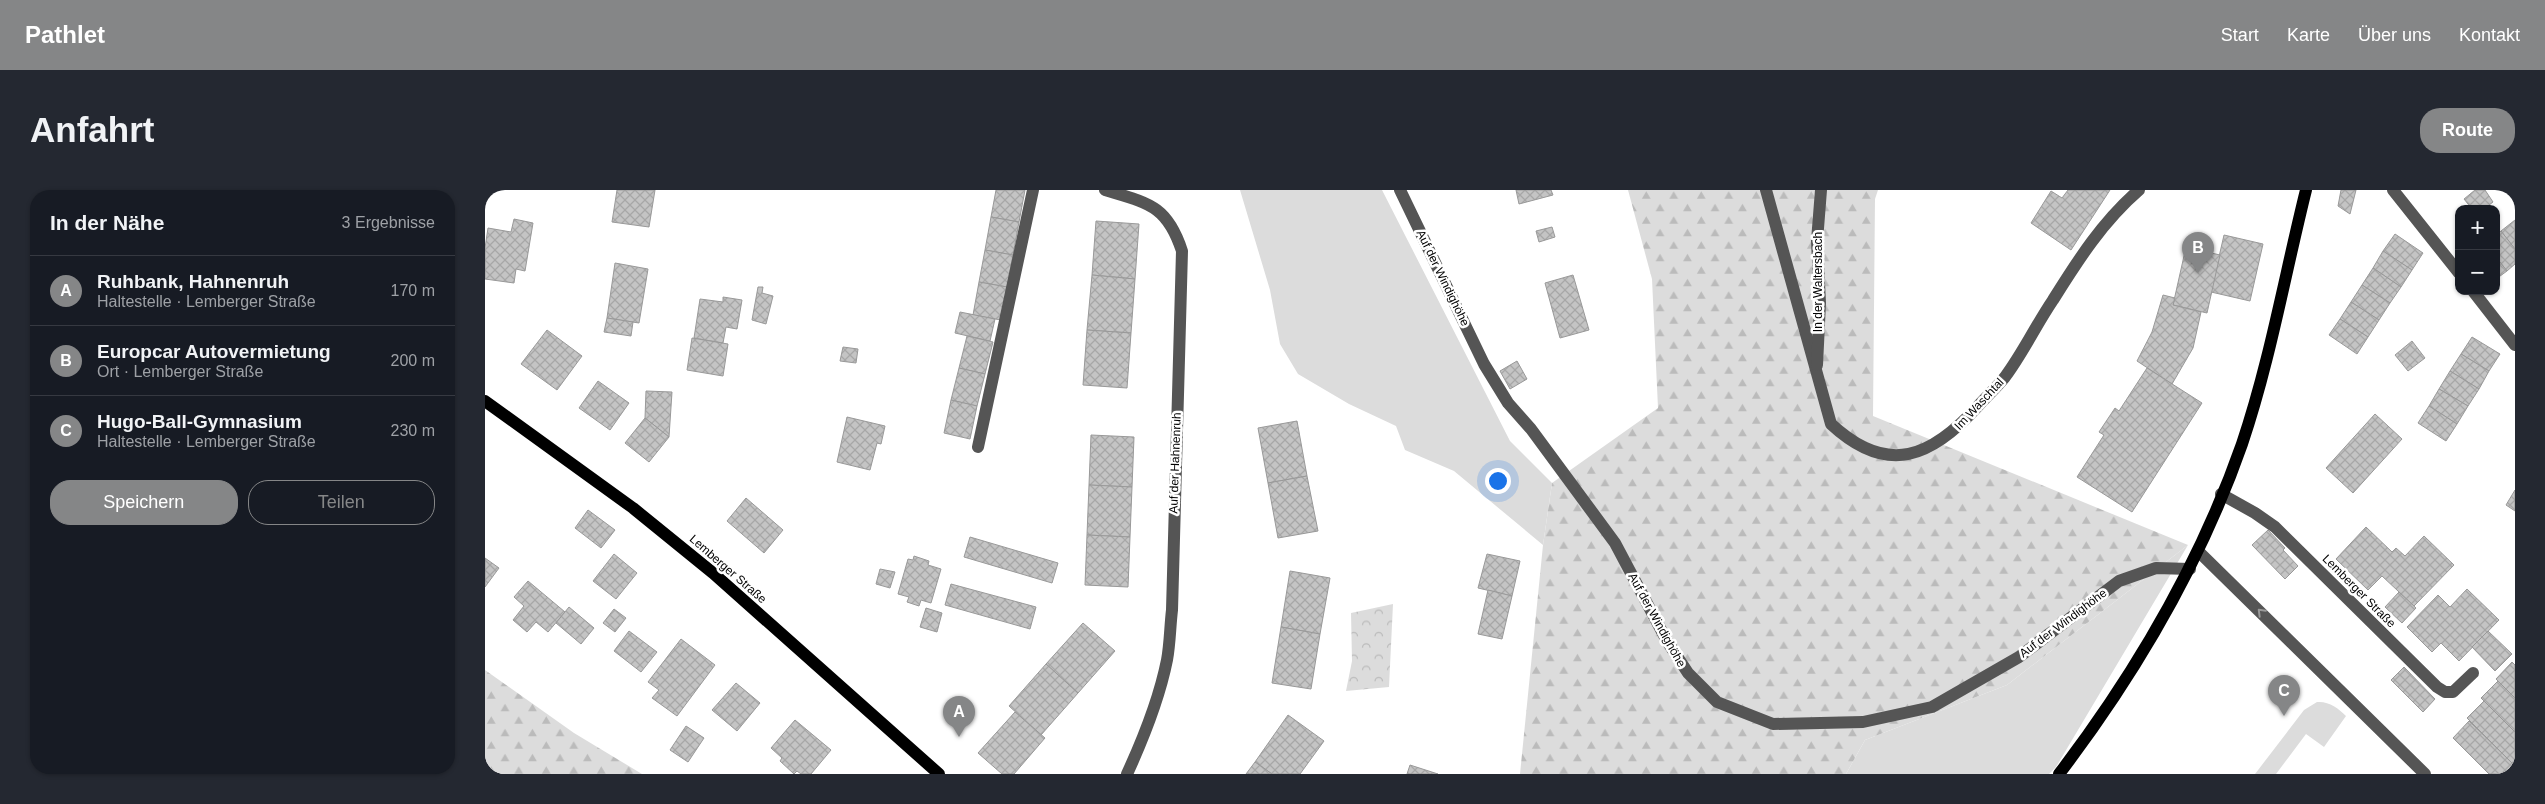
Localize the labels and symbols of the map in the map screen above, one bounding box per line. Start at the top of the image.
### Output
street label: Auf der Windighöhe [1414,228,1473,329]
street label: In der Waltersbach [1811,232,1825,332]
pin: B [2182,232,2214,273]
street label: Im Waschtal [1952,375,2006,433]
street label: Auf der Hahnenruh [1166,412,1184,514]
your location [1485,468,1511,494]
street label: Lemberger Straße [687,532,770,606]
street label: Lemberger Straße [2320,552,2399,631]
street label: Auf der Windighöhe [1625,571,1689,670]
street label: Auf der Windighöhe [2017,586,2110,660]
one-way arrow [2258,609,2267,618]
pin: C [2268,675,2300,716]
pin: A [943,696,975,737]

